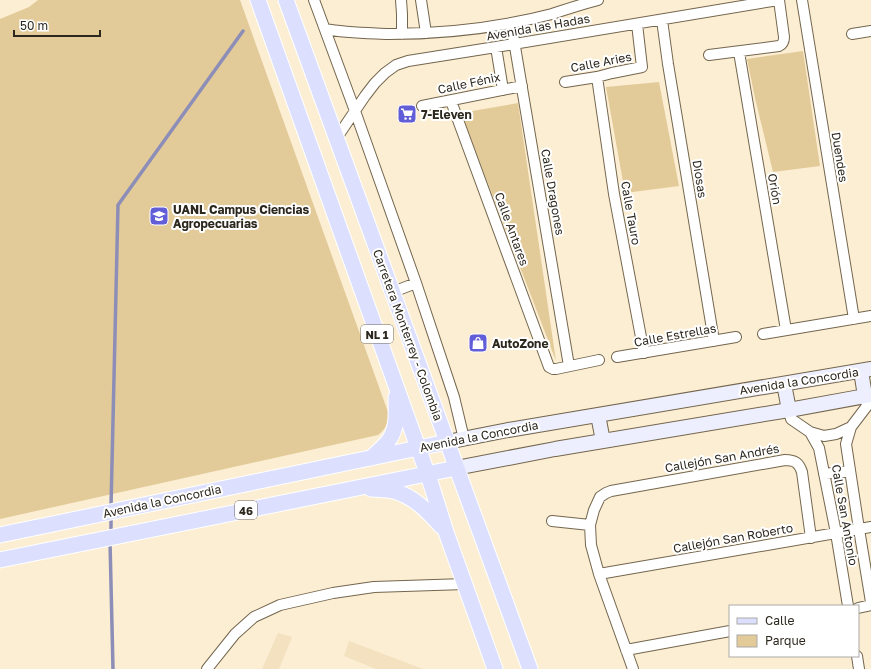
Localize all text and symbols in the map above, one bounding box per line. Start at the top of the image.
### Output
street label: Avenida las Hadas [485,11,591,43]
scale bar [14,12,100,38]
text: 50 m [20,18,48,33]
street label: Calle Aries [569,49,633,75]
street label: Calle Fénix [436,69,502,97]
supermarket icon: 7-Eleven [396,103,418,125]
place label: 7-Eleven [421,107,472,122]
street label: Duendes [829,131,851,183]
street label: Calle Dragones [538,148,568,236]
street label: Diosas [690,159,710,199]
street label: Orión [765,172,785,206]
street label: Calle Tauro [618,180,644,246]
street label: Calle Antares [492,190,532,268]
place label: UANL Campus Ciencias Agropecuarias [173,202,309,231]
school or university icon: UANL Campus Ciencias Agropecuarias [148,205,170,227]
street label: Carretera Monterrey - Colombia [370,247,446,423]
street label: Calle Estrellas [633,320,717,350]
road number: NL 1 [361,325,393,343]
shop icon: AutoZone [467,332,489,354]
place label: AutoZone [492,336,548,351]
street label: Avenida la Concordia [738,364,860,398]
street label: Avenida la Concordia [418,417,540,455]
street label: Callejón San Andrés [664,441,780,475]
street label: Calle San Antonio [829,463,861,567]
street label: Avenida la Concordia [101,481,223,521]
road number: 46 [235,501,257,519]
street label: Callejón San Roberto [672,520,794,556]
legend [729,605,859,657]
text: Calle [765,613,795,628]
text: Parque [765,633,806,648]

